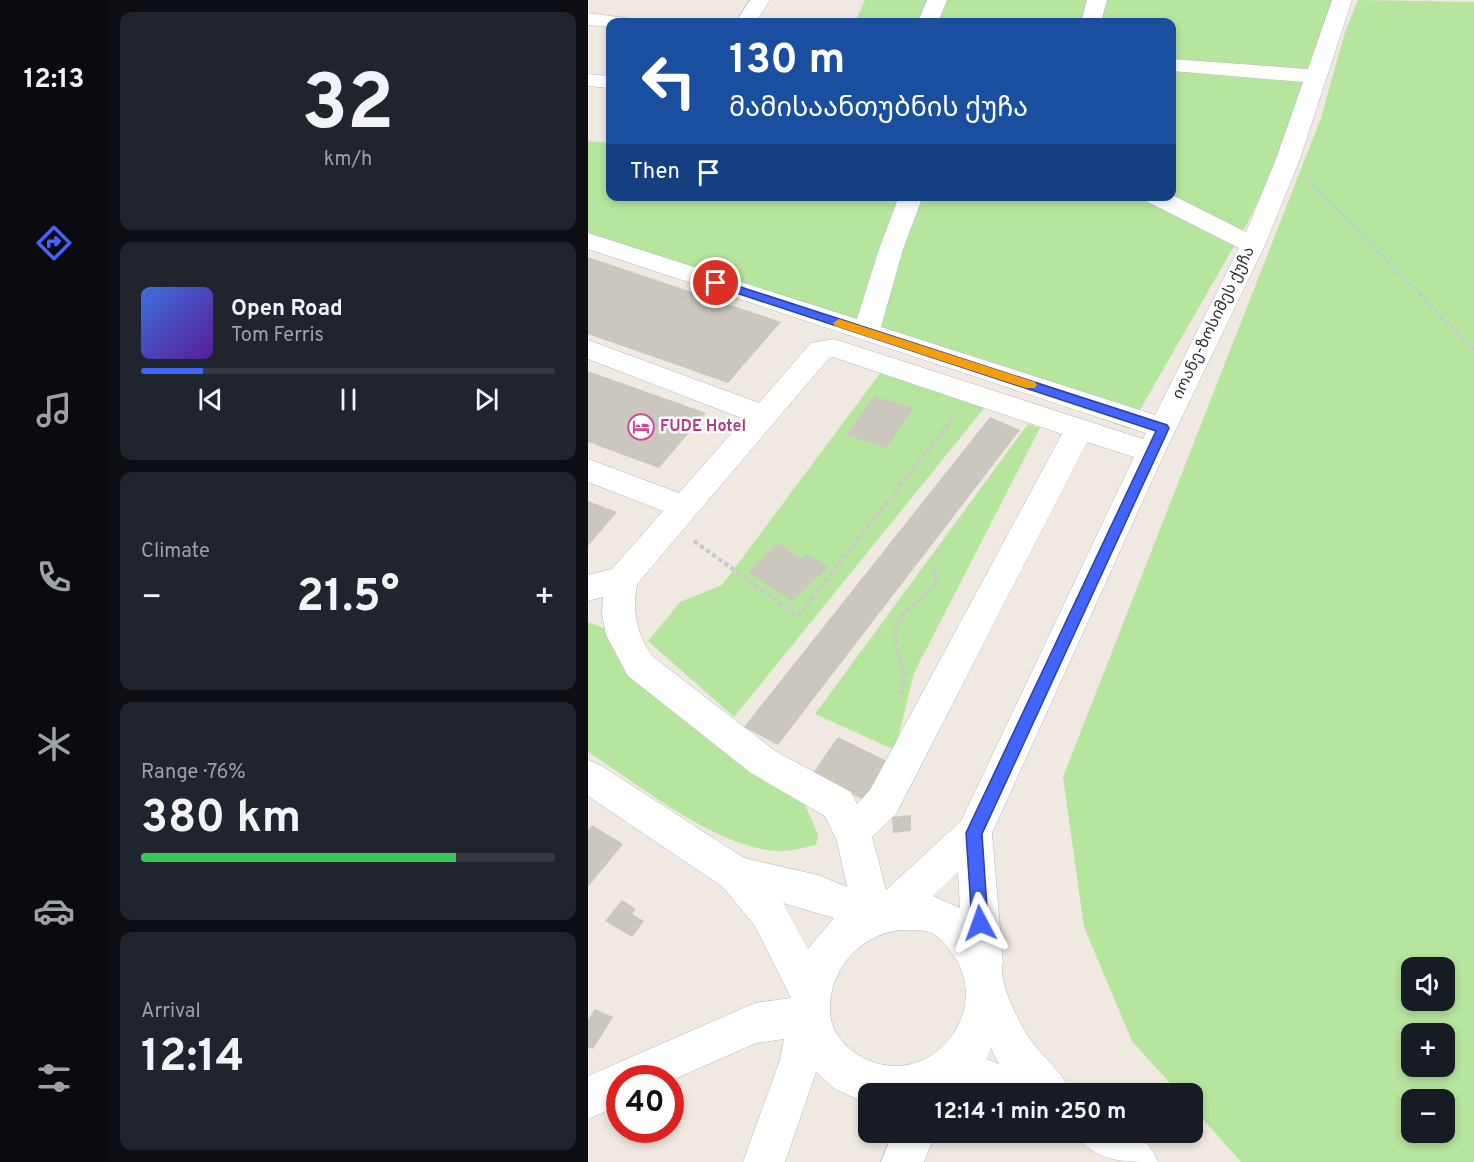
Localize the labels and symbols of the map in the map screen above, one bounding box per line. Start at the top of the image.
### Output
street label: იოანე-ზოსიმეს ქუჩა [1168,243,1260,403]
pin [690,257,741,308]
hotel icon: FUDE Hotel [626,412,656,442]
place label: FUDE Hotel [660,417,746,437]
position arrow [948,891,1012,955]
speed limit sign: 40 [606,1065,684,1143]

